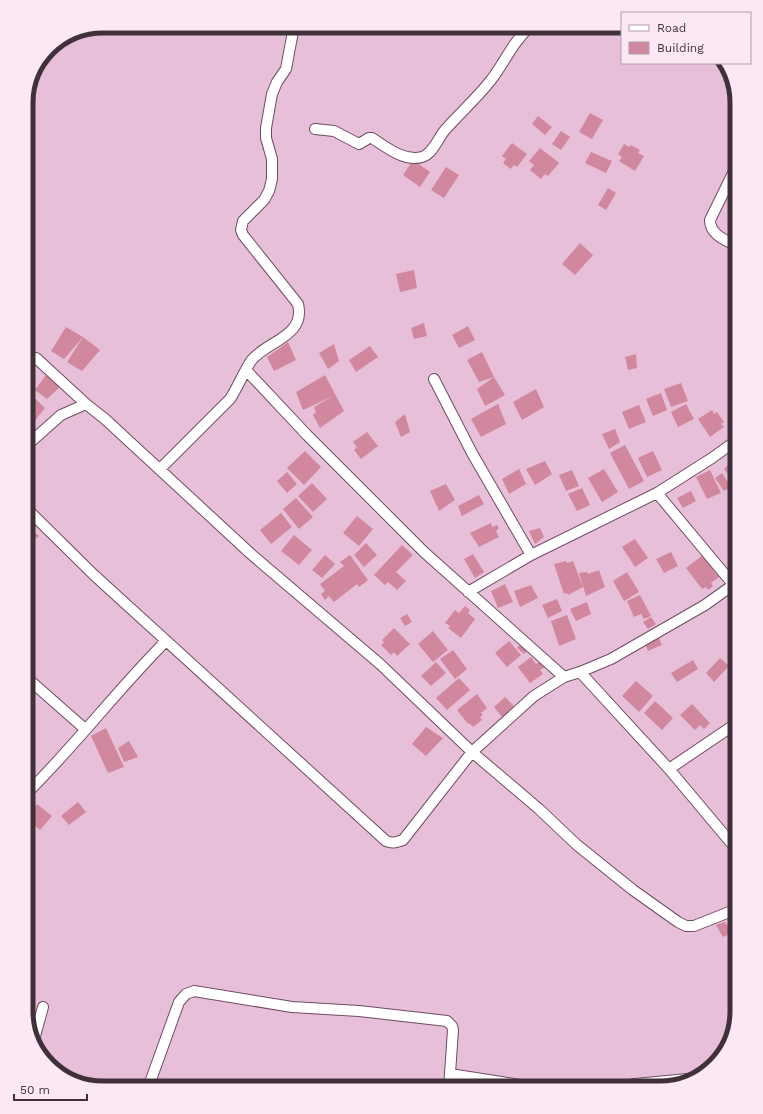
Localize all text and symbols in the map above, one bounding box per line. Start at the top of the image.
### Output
legend [621,12,751,64]
text: Road [657,21,686,35]
text: Building [657,41,704,55]
scale bar [14,1076,87,1102]
text: 50 m [20,1083,50,1097]

